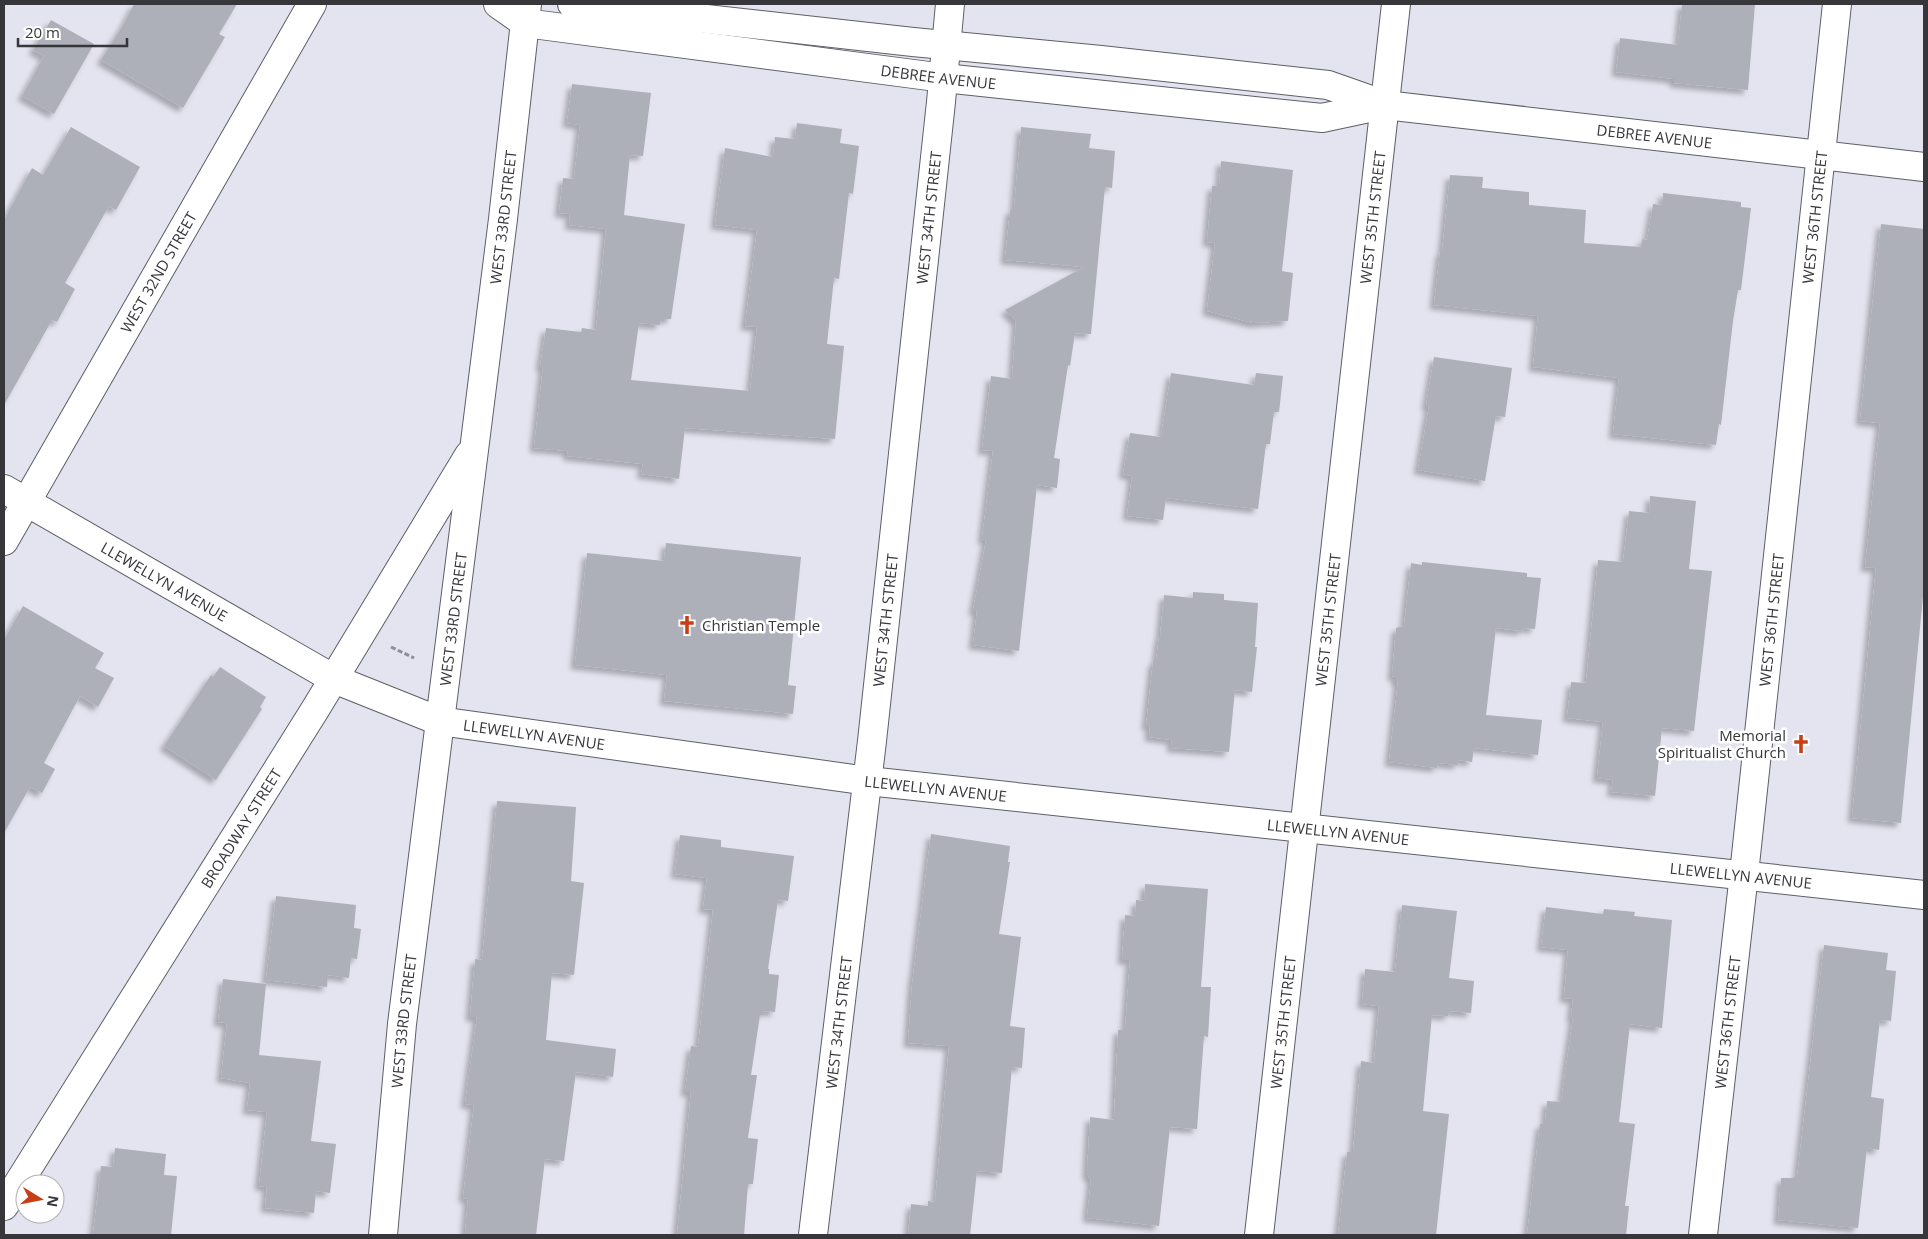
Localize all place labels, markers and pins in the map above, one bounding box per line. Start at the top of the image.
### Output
church icon: Christian Temple [676,614,698,636]
place label: Christian Temple [702,615,820,635]
place label: Memorial Spiritualist Church [1658,725,1786,762]
church icon: Memorial Spiritualist Church [1790,733,1812,755]

